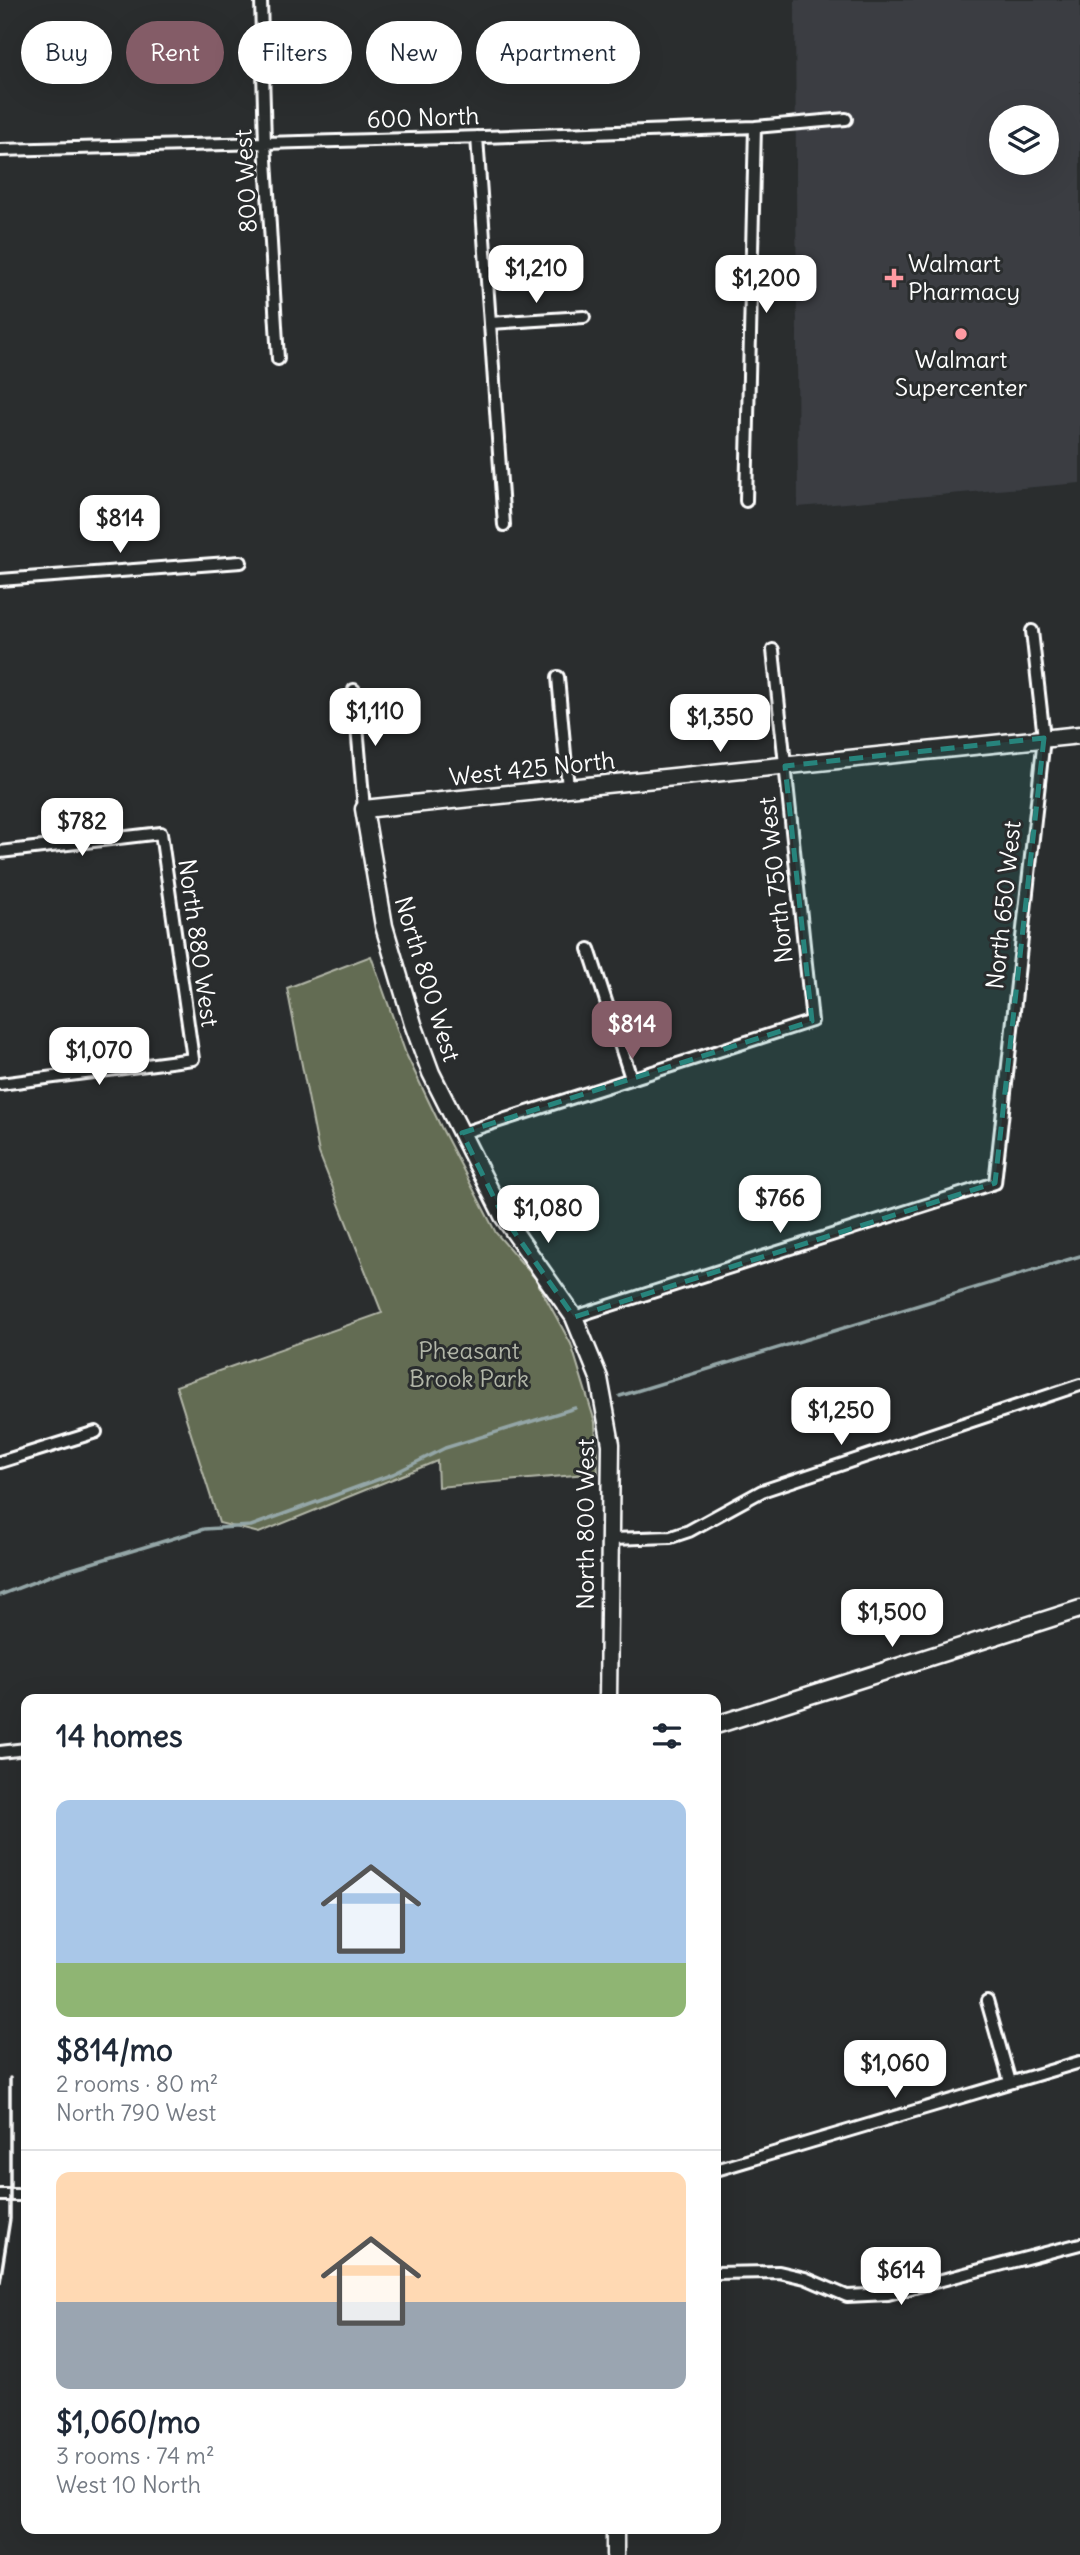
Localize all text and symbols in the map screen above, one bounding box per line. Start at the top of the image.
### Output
chip: Buy [21,21,112,84]
chip: Rent [126,21,224,84]
chip: Filters [238,21,352,84]
chip: New [366,21,462,84]
chip: Apartment [476,21,640,84]
street label: 600 North [366,100,480,134]
map controls [989,105,1059,175]
button: layers [989,105,1059,175]
street label: 800 West [227,128,263,234]
pin: $1,210 [479,246,593,305]
place label: Walmart Pharmacy [908,248,1020,306]
text: $1,210 [504,253,568,282]
pin: $1,200 [709,256,823,315]
text: $1,200 [731,263,801,292]
marker: Walmart Pharmacy [886,270,902,286]
marker: Walmart Supercenter [953,326,969,342]
place label: Walmart Supercenter [895,344,1027,402]
pin: $814 [79,496,161,555]
text: $814 [96,503,144,532]
pin: $1,110 [318,688,432,748]
pin: $1,350 [663,694,777,754]
text: $1,110 [346,696,404,725]
text: $1,350 [686,702,754,731]
street label: West 425 North [447,744,616,792]
street label: North 750 West [751,795,799,965]
pin: $782 [41,798,123,858]
text: $782 [57,806,107,835]
street label: North 650 West [979,819,1027,991]
street label: North 880 West [172,857,226,1029]
street label: North 800 West [389,892,467,1065]
pin: $814 [591,1002,673,1061]
text: $814 [608,1009,656,1038]
pin: $1,070 [42,1028,156,1087]
text: $1,070 [65,1035,133,1064]
pin: $766 [739,1176,821,1235]
text: $766 [755,1183,805,1212]
pin: $1,080 [491,1186,605,1245]
text: $1,080 [513,1193,583,1222]
park label: Pheasant Brook Park [409,1335,529,1393]
pin: $1,250 [784,1388,898,1447]
text: $1,250 [807,1395,875,1424]
street label: North 800 West [570,1438,600,1610]
pin: $1,500 [835,1590,949,1649]
text: $1,500 [857,1597,927,1626]
text: 14 homes [56,1717,183,1755]
icon: filters [648,1717,686,1755]
icon: home [308,1846,434,1972]
text: $814/mo [56,2031,173,2069]
pin: $1,060 [838,2040,952,2100]
text: $1,060 [860,2048,930,2077]
text: 2 rooms · 80 m² [56,2069,218,2098]
text: North 790 West [56,2098,216,2127]
icon: home [308,2218,434,2344]
pin: $614 [860,2248,942,2307]
text: $614 [877,2255,925,2284]
text: $1,060/mo [56,2403,200,2441]
text: 3 rooms · 74 m² [56,2441,215,2470]
text: West 10 North [56,2470,201,2499]

